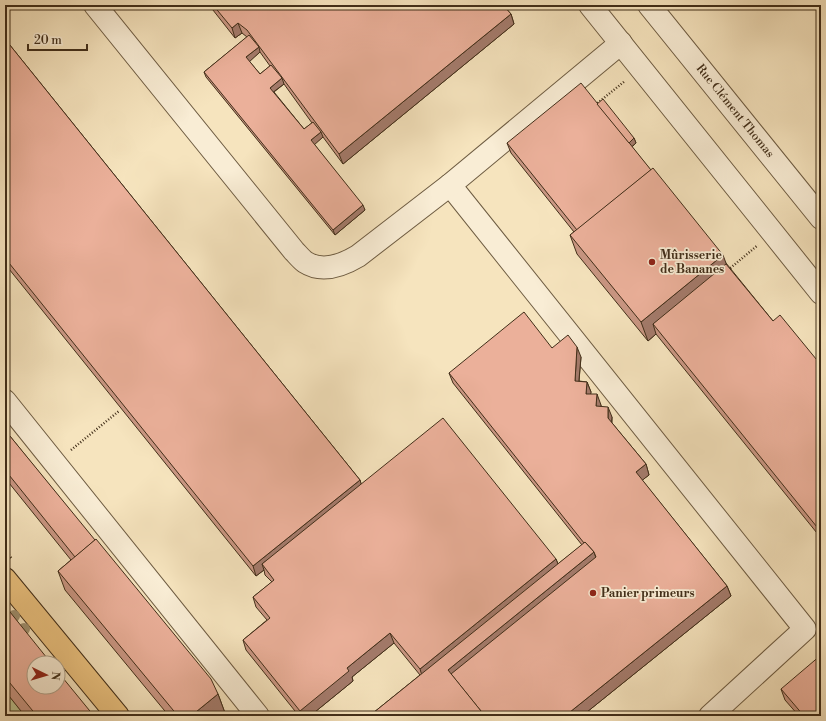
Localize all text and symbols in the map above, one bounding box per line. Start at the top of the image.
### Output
scale bar [28,26,87,52]
text: 20 m [34,33,62,48]
street label: Rue Clément Thomas [693,61,777,161]
place label: Mûrisserie de Bananes [660,248,724,277]
marker: Mûrisserie de Bananes [647,257,657,267]
place label: Panier primeurs [601,586,695,601]
marker: Panier primeurs [588,588,598,598]
north arrow [26,655,66,695]
text: N [48,671,62,681]

